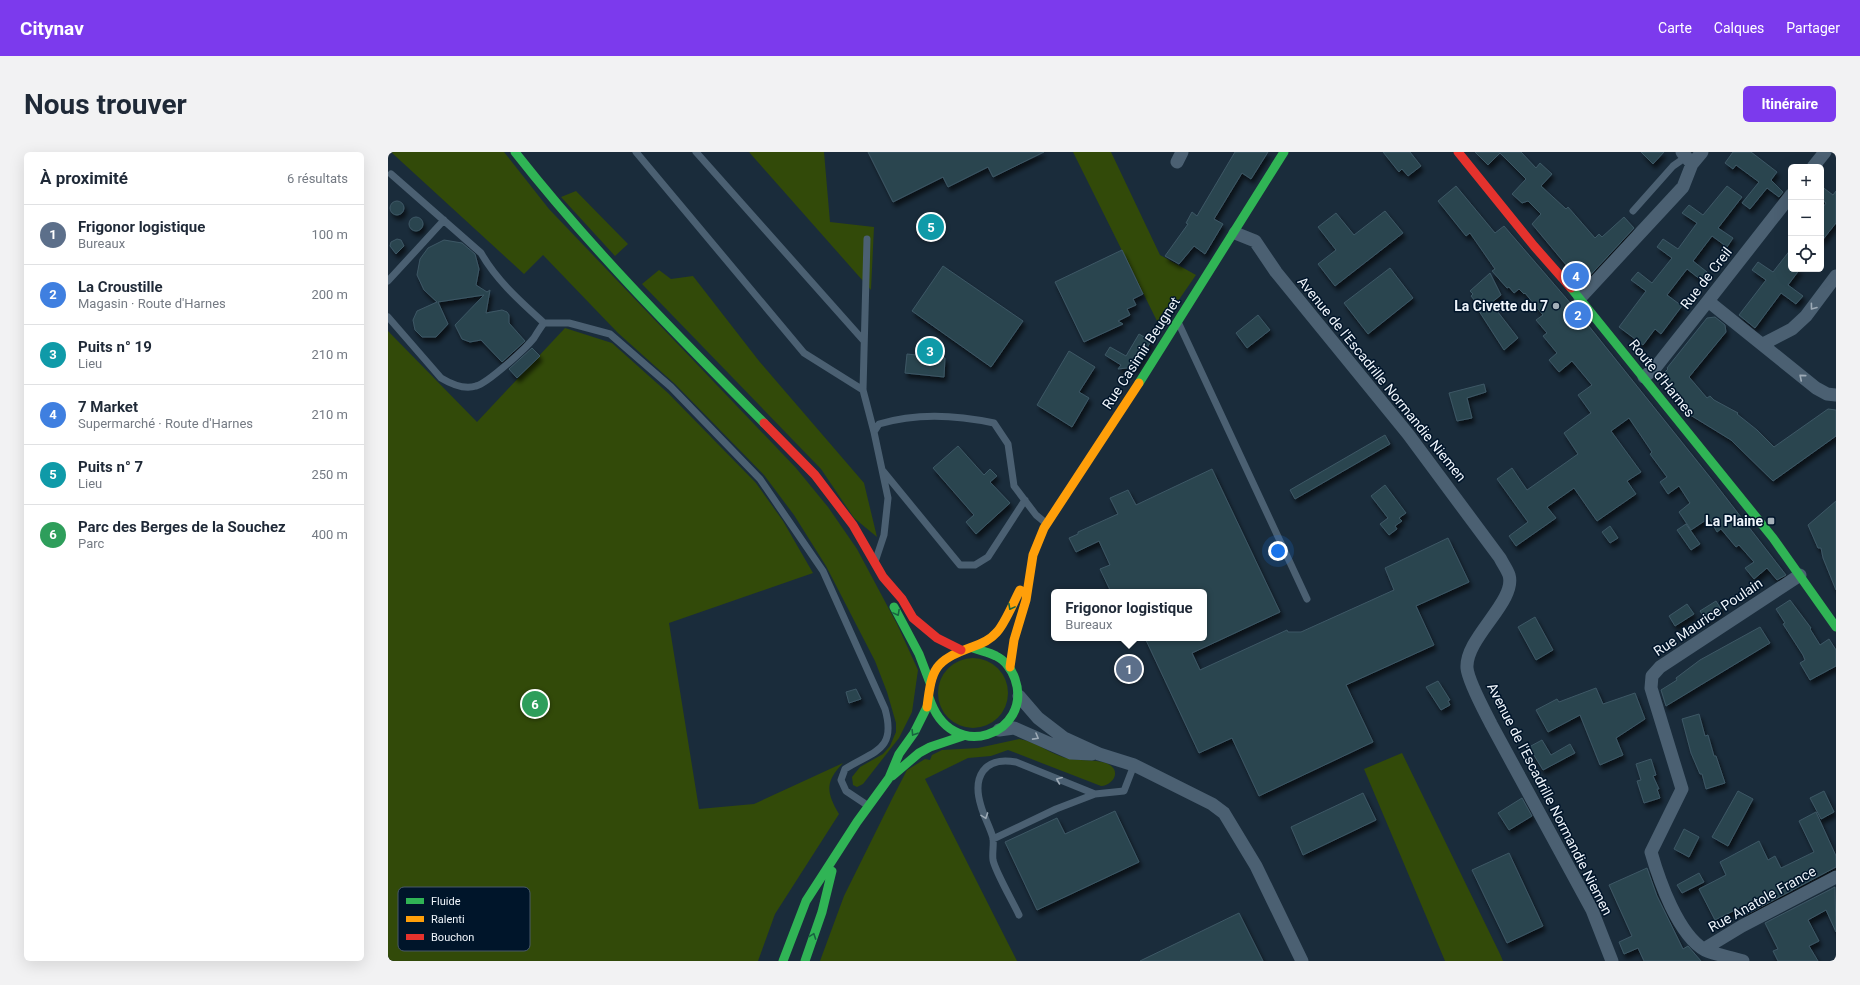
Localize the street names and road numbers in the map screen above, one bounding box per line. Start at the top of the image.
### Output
street label: Rue de Creil [1677,244,1735,312]
street label: Avenue de l'Escadrille Normandie Niemen [1294,273,1470,485]
street label: Rue Casimir Beugnet [1099,294,1183,412]
street label: Route d'Harnes [1626,336,1698,420]
street label: Rue Maurice Poulain [1651,575,1765,659]
street label: Avenue de l'Escadrille Normandie Niemen [1484,680,1616,918]
street label: Rue Anatole France [1705,863,1819,935]

